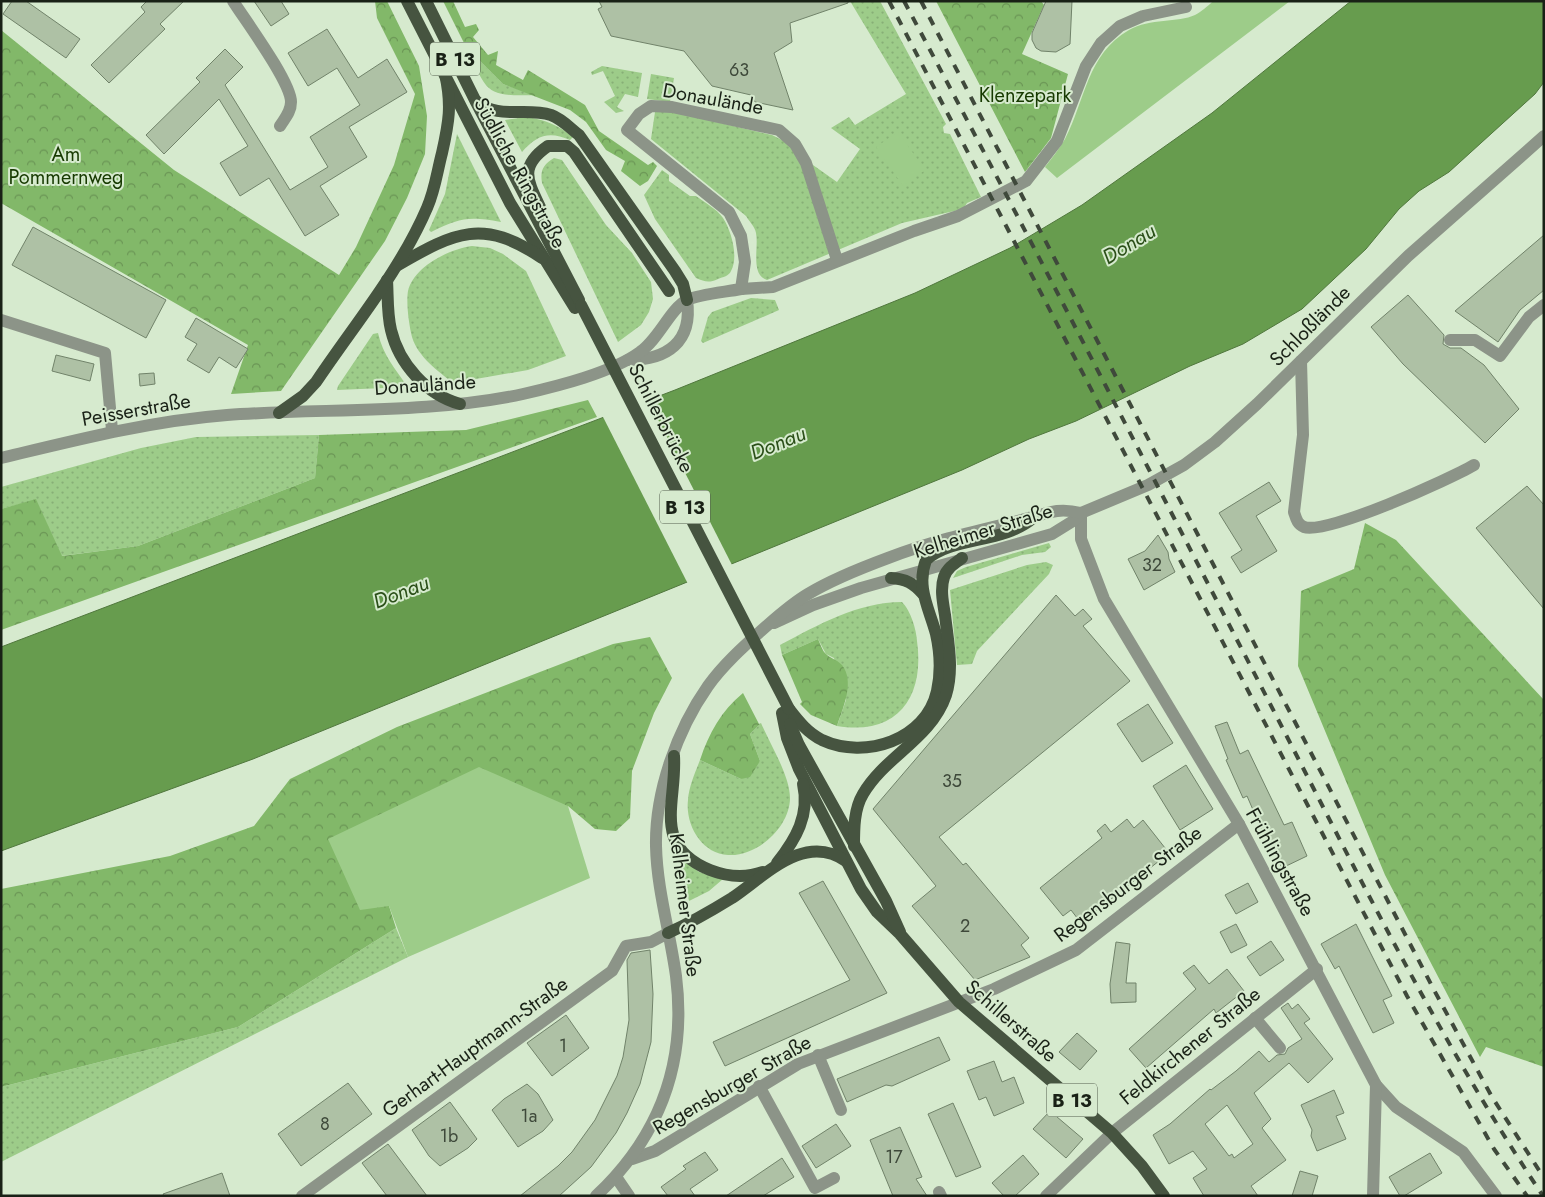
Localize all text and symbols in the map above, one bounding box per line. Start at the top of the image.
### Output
road number: B 13 [430,42,480,76]
house number: 63 [729,57,749,83]
street label: Donaulände [660,76,766,122]
park label: Klenzepark [979,81,1071,110]
street label: Südliche Ringstraße [467,92,573,254]
park label: Am Pommernweg [8,140,124,192]
water label: Donau [1096,216,1162,272]
street label: Schloßlände [1263,279,1357,373]
street label: Schillerbrücke [621,358,701,478]
street label: Donaulände [373,367,477,403]
street label: Peisserstraße [79,386,193,434]
water label: Donau [745,418,811,468]
road number: B 13 [660,491,710,524]
street label: Kelheimer Straße [910,496,1056,566]
house number: 32 [1142,552,1162,578]
water label: Donau [369,567,434,616]
house number: 35 [942,768,962,794]
street label: Frühlingstraße [1238,802,1322,922]
street label: Regensburger Straße [1048,819,1208,949]
street label: Kelheimer Straße [662,832,708,978]
house number: 2 [960,913,970,939]
street label: Gerhart-Hauptmann-Straße [376,970,574,1124]
street label: Schillerstraße [959,973,1063,1069]
street label: Feldkirchener Straße [1113,980,1267,1112]
street label: Regensburger Straße [647,1028,817,1142]
house number: 1 [559,1033,567,1059]
road number: B 13 [1047,1084,1097,1116]
house number: 1a [521,1103,537,1129]
house number: 8 [320,1111,330,1137]
house number: 1b [440,1123,458,1149]
house number: 17 [885,1144,903,1170]

